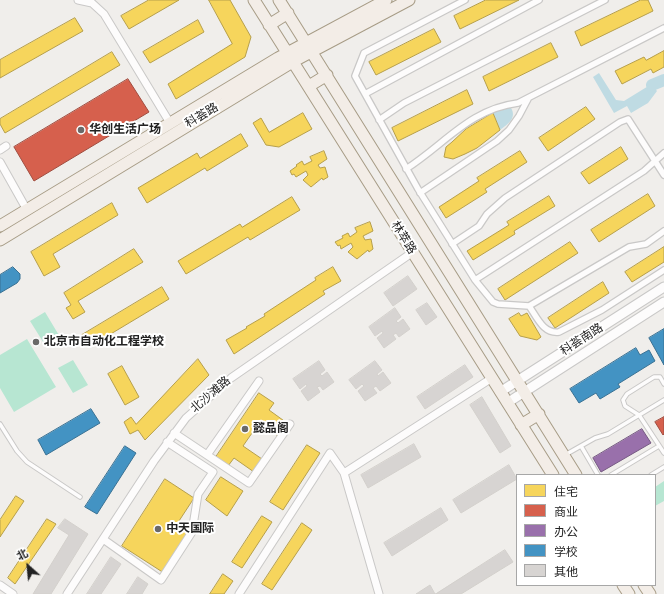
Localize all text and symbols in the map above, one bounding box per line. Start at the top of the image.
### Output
street label: 科荟路 [183,101,221,131]
place label: 华创生活广场 [89,123,161,137]
marker: 华创生活广场 [76,125,86,135]
street label: 林萃路 [387,219,419,257]
street label: 科荟南路 [558,321,606,359]
place label: 北京市自动化工程学校 [44,335,164,349]
marker: 北京市自动化工程学校 [31,337,41,347]
street label: 北沙滩路 [188,374,234,416]
place label: 懿品阁 [253,422,289,436]
marker: 懿品阁 [240,424,250,434]
legend [516,474,656,586]
text: 住宅 [554,485,578,499]
text: 商业 [554,505,578,519]
place label: 中天国际 [166,522,214,536]
marker: 中天国际 [153,524,163,534]
text: 办公 [554,525,578,539]
text: 学校 [554,545,578,559]
north arrow [8,546,48,586]
text: 北 [14,547,30,563]
text: 其他 [554,565,578,579]

